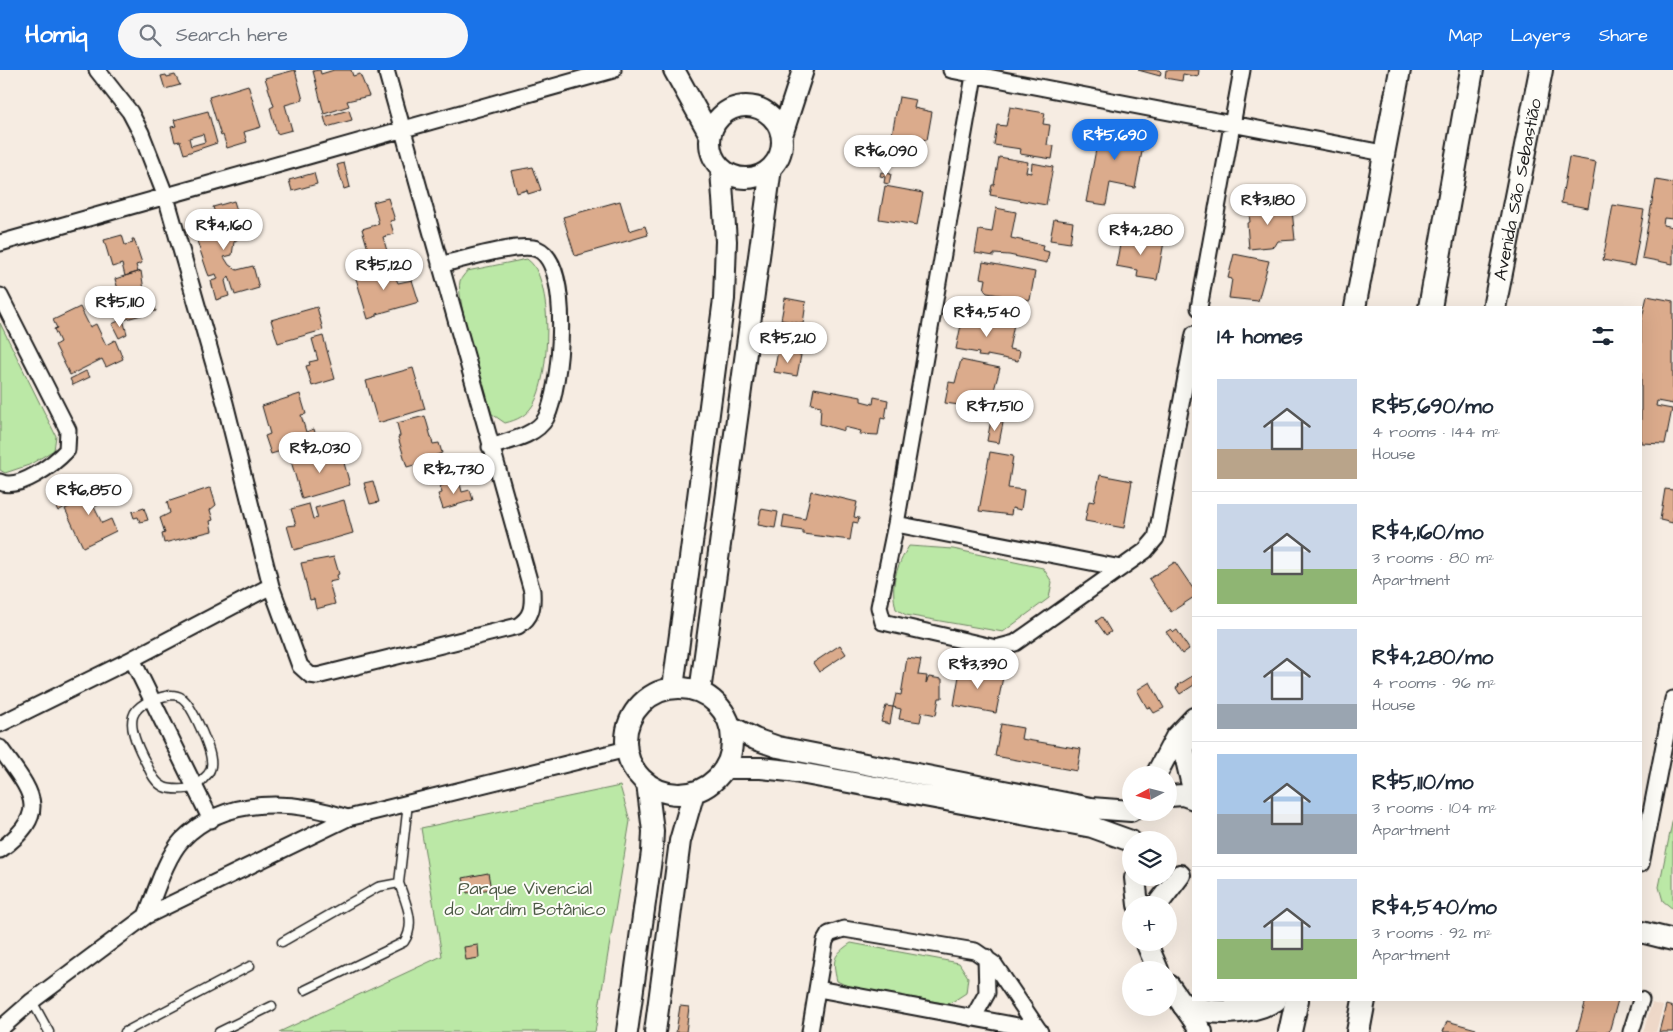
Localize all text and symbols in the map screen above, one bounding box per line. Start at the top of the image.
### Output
search box [118,13,468,58]
text: Homiq [25,18,88,52]
icon: search [136,21,164,49]
text: Search here [176,22,288,49]
text: Map [1448,23,1482,48]
text: Layers [1510,23,1571,48]
text: Share [1599,23,1648,48]
street label: Avenida São Sebastião [1488,96,1548,283]
pin: R$5,690 [1069,118,1161,161]
text: R$5,690 [1083,124,1147,146]
pin: R$6,090 [840,134,932,177]
text: R$6,090 [855,140,917,162]
pin: R$3,180 [1222,184,1314,226]
text: R$3,180 [1241,189,1295,211]
pin: R$4,160 [178,208,270,251]
text: R$4,160 [196,214,252,236]
pin: R$4,280 [1095,214,1187,256]
text: R$4,280 [1109,219,1173,241]
pin: R$5,120 [338,248,430,291]
text: R$5,120 [356,254,412,276]
pin: R$5,110 [74,286,166,328]
text: R$5,110 [96,291,144,313]
pin: R$4,540 [941,296,1033,338]
text: R$4,540 [954,301,1020,323]
pin: R$5,210 [742,322,834,364]
text: 14 homes [1217,322,1303,351]
icon: filters [1589,322,1617,350]
text: R$5,210 [760,327,816,349]
pin: R$7,510 [949,390,1041,432]
text: R$5,690/mo [1372,392,1493,421]
text: R$7,510 [967,395,1023,417]
icon: home [1257,399,1317,459]
text: 4 rooms · 144 m² [1372,421,1500,443]
pin: R$2,030 [274,432,366,474]
text: R$2,030 [290,437,350,459]
text: House [1372,443,1416,465]
pin: R$2,730 [408,452,500,495]
text: R$2,730 [424,458,484,480]
pin: R$6,850 [43,474,135,516]
text: R$6,850 [57,479,121,501]
text: R$4,160/mo [1372,518,1484,547]
icon: home [1257,524,1317,584]
text: 3 rooms · 80 m² [1372,547,1494,569]
text: Apartment [1372,569,1450,591]
text: R$4,280/mo [1372,643,1493,672]
pin: R$3,390 [932,648,1024,690]
icon: home [1257,649,1317,709]
text: R$3,390 [949,653,1007,675]
text: 4 rooms · 96 m² [1372,672,1496,694]
text: House [1372,694,1416,716]
north arrow [1122,766,1178,821]
map controls [1122,766,1177,1016]
text: R$5,110/mo [1372,768,1474,797]
icon: home [1257,774,1317,834]
text: 3 rooms · 104 m² [1372,797,1497,819]
text: Apartment [1372,819,1450,841]
button: layers [1122,831,1177,886]
park label: Parque Vivencial do Jardim Botânico [445,876,605,922]
text: R$4,540/mo [1372,893,1497,922]
button: + [1122,896,1177,951]
icon: home [1257,899,1317,959]
text: 3 rooms · 92 m² [1372,922,1492,944]
text: Apartment [1372,944,1450,966]
button: − [1122,961,1177,1016]

